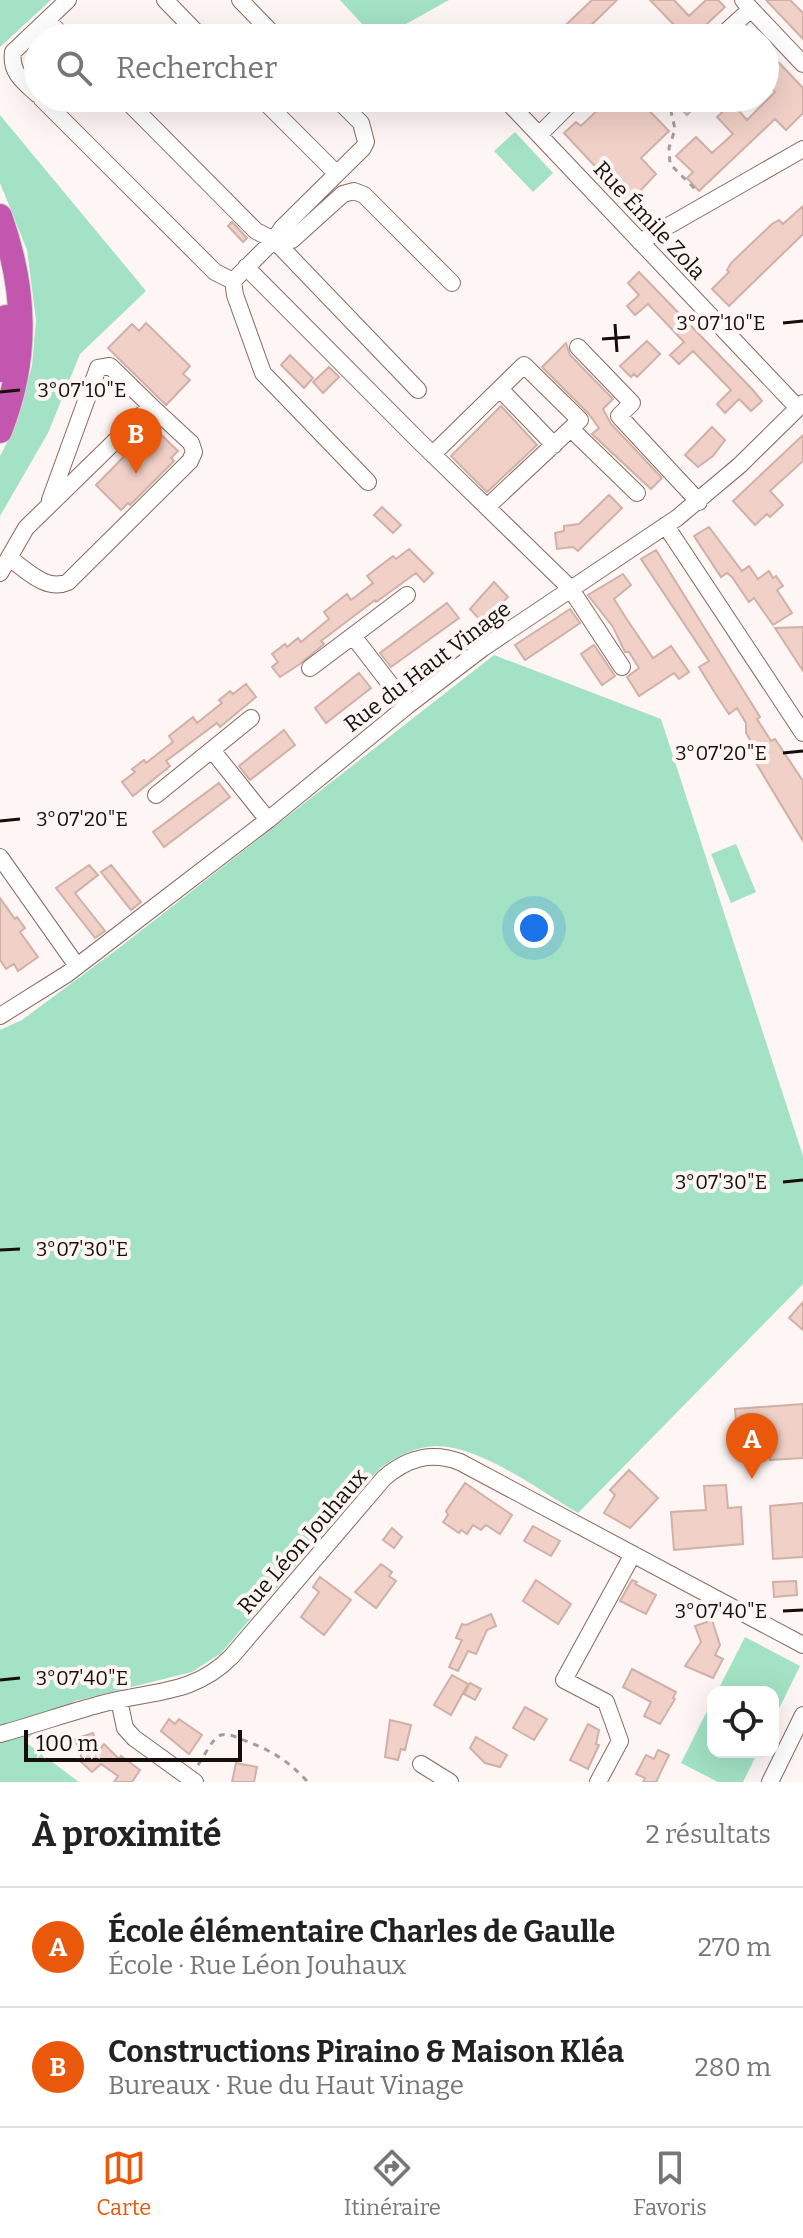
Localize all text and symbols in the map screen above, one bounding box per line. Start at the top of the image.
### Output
search box [24,24,779,112]
icon: search [52,46,96,90]
text: Rechercher [116,50,277,86]
street label: Rue Émile Zola [588,156,711,285]
text: 3°07'10"E [677,311,765,335]
text: 3°07'10"E [38,378,126,402]
pin: B [110,408,162,474]
street label: Rue du Haut Vinage [339,595,516,738]
text: 3°07'20"E [675,741,767,765]
text: 3°07'20"E [36,807,128,831]
your location [514,908,554,948]
text: 3°07'30"E [675,1170,767,1194]
text: 3°07'30"E [36,1237,128,1261]
pin: A [726,1413,778,1479]
street label: Rue Léon Jouhaux [232,1463,373,1620]
text: 3°07'40"E [675,1599,767,1623]
text: 3°07'40"E [36,1666,128,1690]
map controls [707,1686,779,1758]
button: locate [707,1686,779,1758]
scale bar [24,1726,242,1762]
text: 100 m [36,1730,99,1757]
text: À proximité [32,1814,222,1855]
text: 2 résultats [646,1819,771,1850]
text: École élémentaire Charles de Gaulle [108,1914,615,1950]
text: A [49,1932,67,1963]
text: 270 m [698,1932,771,1963]
text: École · Rue Léon Jouhaux [108,1950,406,1981]
text: Constructions Piraino & Maison Kléa [108,2034,624,2070]
text: B [50,2052,66,2083]
text: 280 m [695,2052,771,2083]
text: Bureaux · Rue du Haut Vinage [108,2070,464,2101]
tab: Carte [96,2146,151,2221]
tab: Itinéraire [344,2146,441,2221]
tab: Favoris [633,2146,707,2221]

